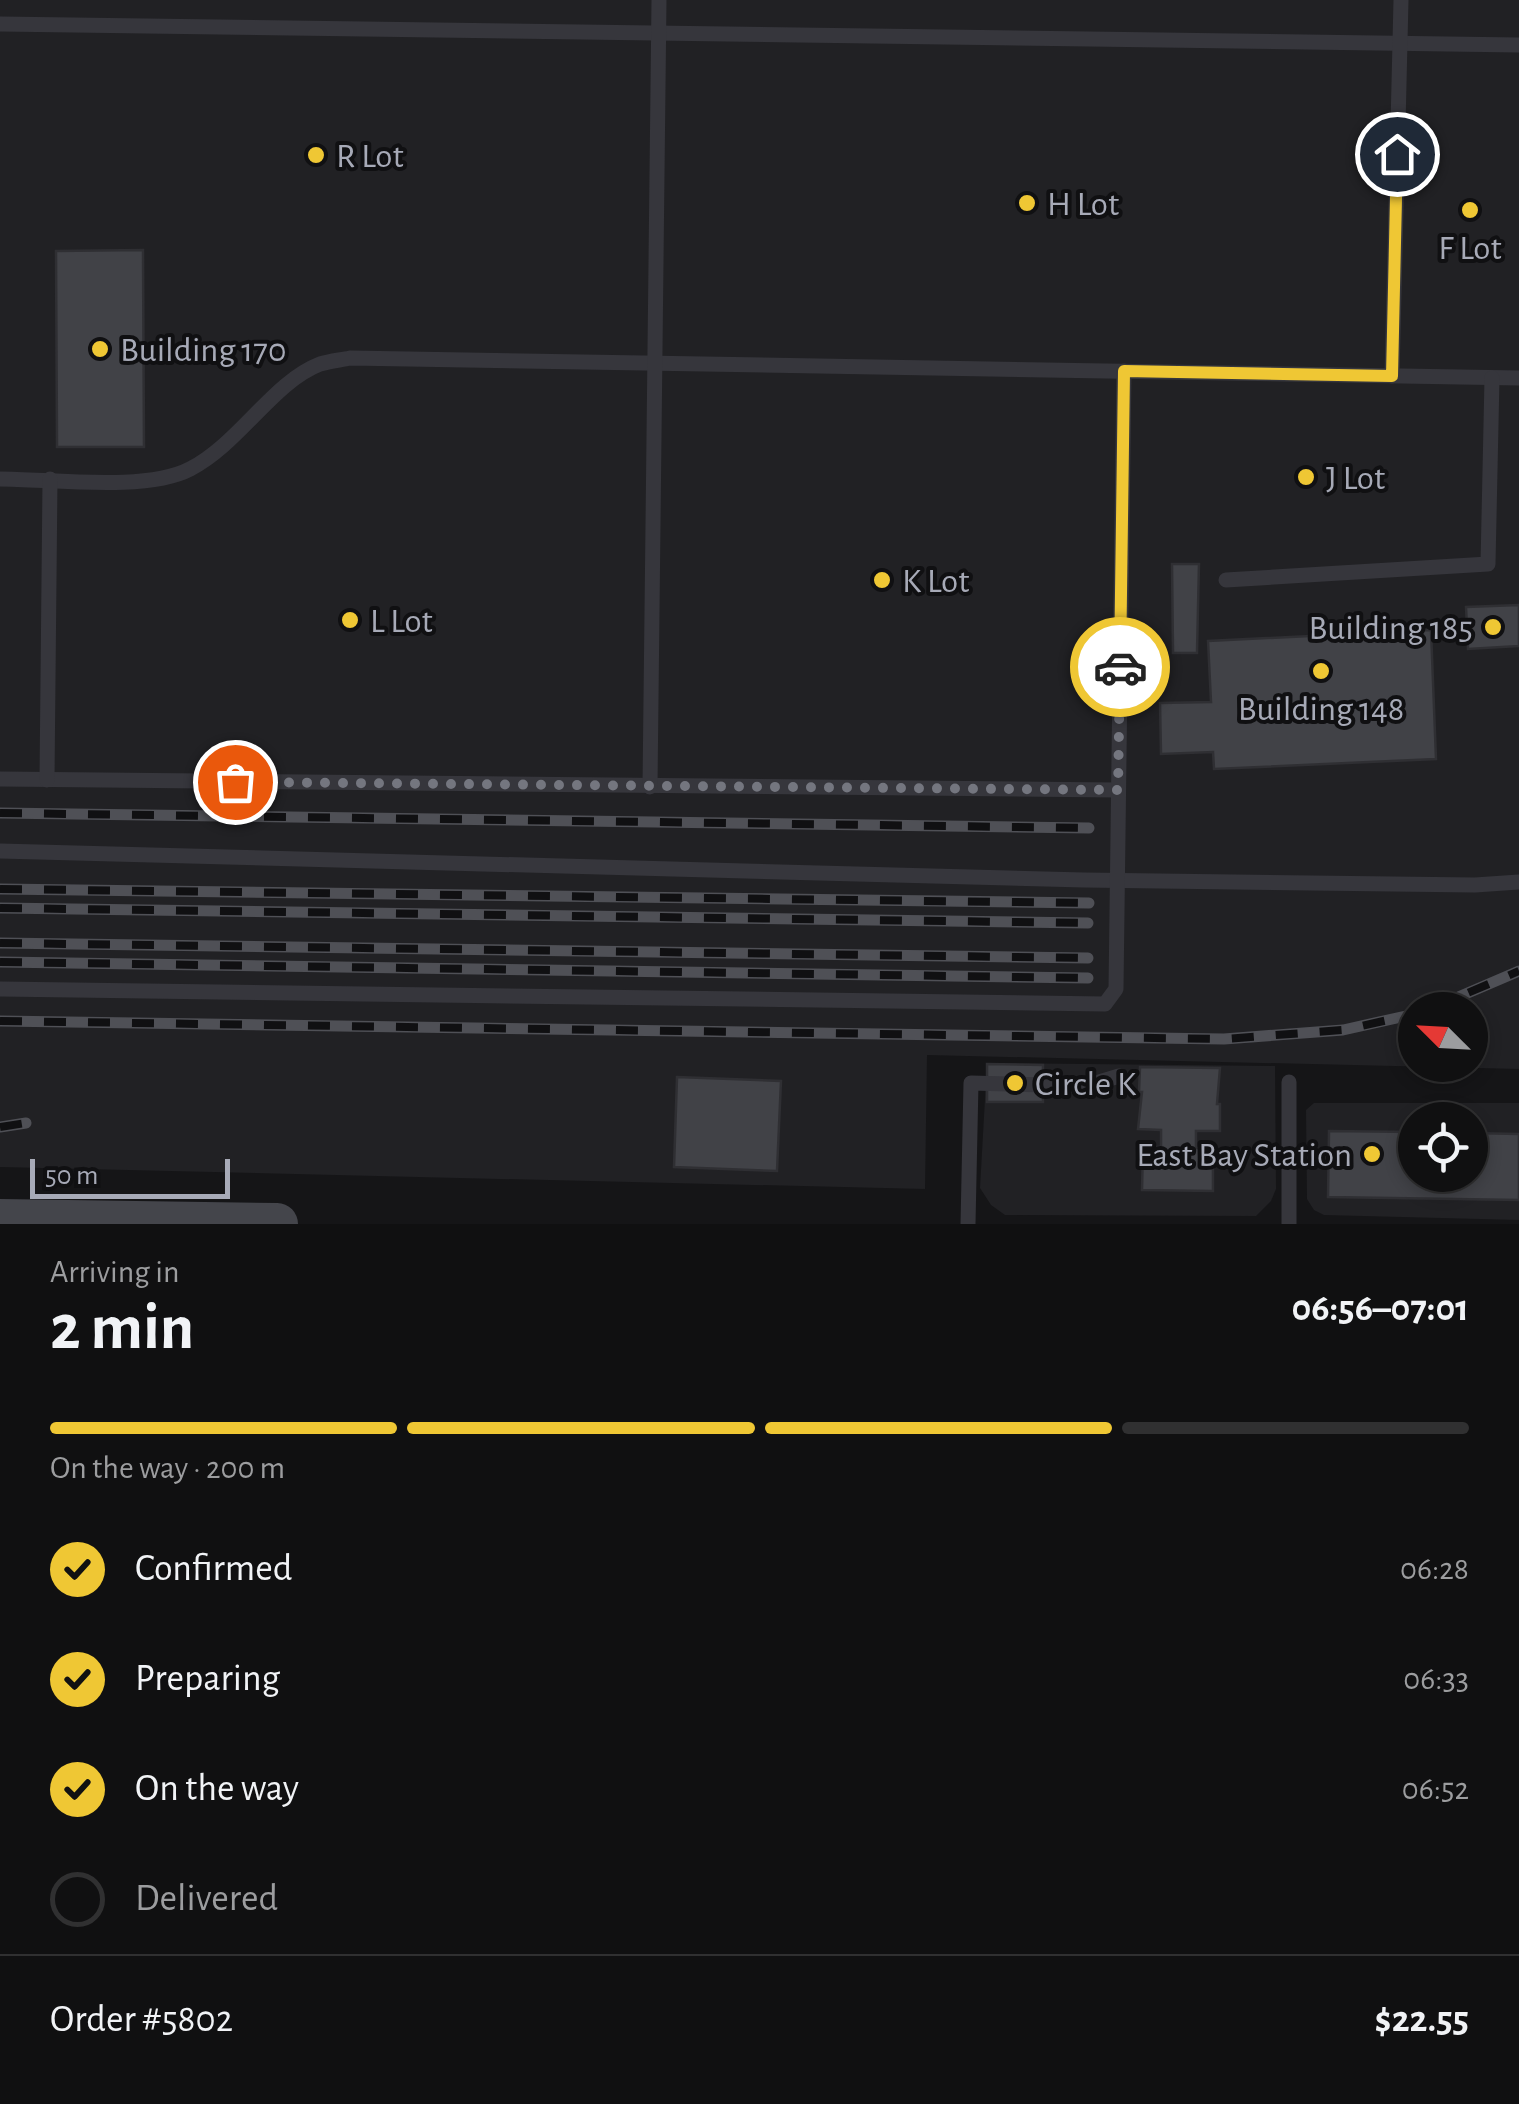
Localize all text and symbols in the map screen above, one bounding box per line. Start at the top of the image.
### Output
pin [1355,112,1440,197]
icon: home [1370,127,1425,182]
place label: R Lot [336,139,404,174]
marker: R Lot [305,144,327,166]
place label: H Lot [1047,187,1119,222]
marker: H Lot [1016,192,1038,214]
marker: F Lot [1459,199,1481,221]
place label: F Lot [1438,231,1502,266]
place label: Building 170 [120,333,286,368]
marker: Building 170 [89,338,111,360]
place label: J Lot [1326,461,1385,496]
marker: J Lot [1295,466,1317,488]
place label: K Lot [902,564,969,599]
marker: K Lot [871,569,893,591]
place label: L Lot [370,604,433,639]
marker: L Lot [339,609,361,631]
place label: Building 185 [1308,611,1473,646]
marker: Building 185 [1482,616,1504,638]
courier [1070,617,1170,717]
icon: car [1093,640,1148,695]
marker: Building 148 [1310,660,1332,682]
place label: Building 148 [1238,692,1404,727]
pin [193,740,278,825]
icon: bag [208,755,263,810]
north arrow [1398,992,1488,1082]
map controls [1398,992,1488,1192]
place label: Circle K [1035,1067,1137,1102]
marker: Circle K [1004,1072,1026,1094]
button: locate [1398,1102,1488,1192]
place label: East Bay Station [1136,1138,1352,1173]
marker: East Bay Station [1361,1143,1383,1165]
scale bar [30,1154,230,1198]
text: 50 m [45,1162,99,1190]
text: Arriving in [50,1256,179,1288]
text: 06:56–07:01 [1291,1290,1469,1328]
text: 2 min [50,1296,194,1361]
text: On the way · 200 m [50,1452,285,1484]
icon: check [50,1542,105,1597]
text: Confirmed [135,1550,292,1588]
text: 06:28 [1400,1553,1469,1585]
icon: check [50,1652,105,1707]
text: Preparing [135,1660,280,1698]
text: 06:33 [1403,1663,1469,1695]
icon: check [50,1762,105,1817]
text: On the way [135,1770,299,1808]
text: 06:52 [1402,1773,1469,1805]
text: Delivered [135,1880,278,1918]
text: Order #5802 [50,2001,233,2039]
text: $22.55 [1375,2001,1469,2039]

